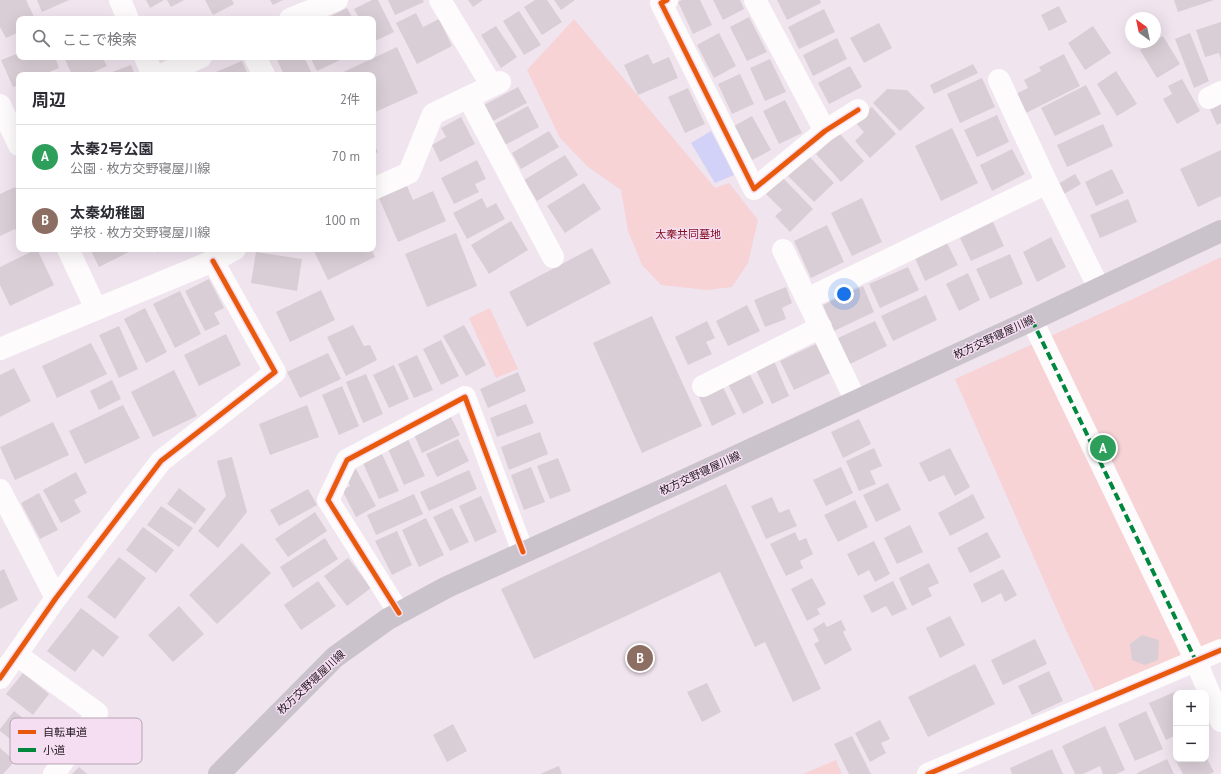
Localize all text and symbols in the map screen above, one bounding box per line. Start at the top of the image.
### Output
north arrow [1125,12,1161,48]
search box [16,16,376,60]
icon: search [30,27,52,49]
text: ここで検索 [62,30,137,49]
text: 周辺 [32,89,66,111]
text: 2件 [340,91,360,108]
text: 太秦2号公園 [70,139,154,158]
text: A [41,148,49,165]
text: 70 m [332,148,360,165]
text: 公園 · 枚方交野寝屋川線 [70,160,210,177]
text: 太秦幼稚園 [70,203,145,222]
text: B [41,212,49,229]
text: 100 m [325,212,360,229]
text: 学校 · 枚方交野寝屋川線 [70,224,210,241]
park label: 太秦共同墓地 [655,227,721,241]
your location [834,284,854,304]
street label: 枚方交野寝屋川線 [951,312,1037,362]
pin: A [1090,433,1116,463]
street label: 枚方交野寝屋川線 [657,448,743,498]
pin: B [627,643,653,673]
street label: 枚方交野寝屋川線 [274,647,348,717]
map controls [1173,690,1209,762]
button: + [1173,690,1209,726]
legend [10,718,142,764]
text: 自転車道 [43,725,87,739]
button: − [1173,726,1209,762]
text: 小道 [43,743,65,757]

